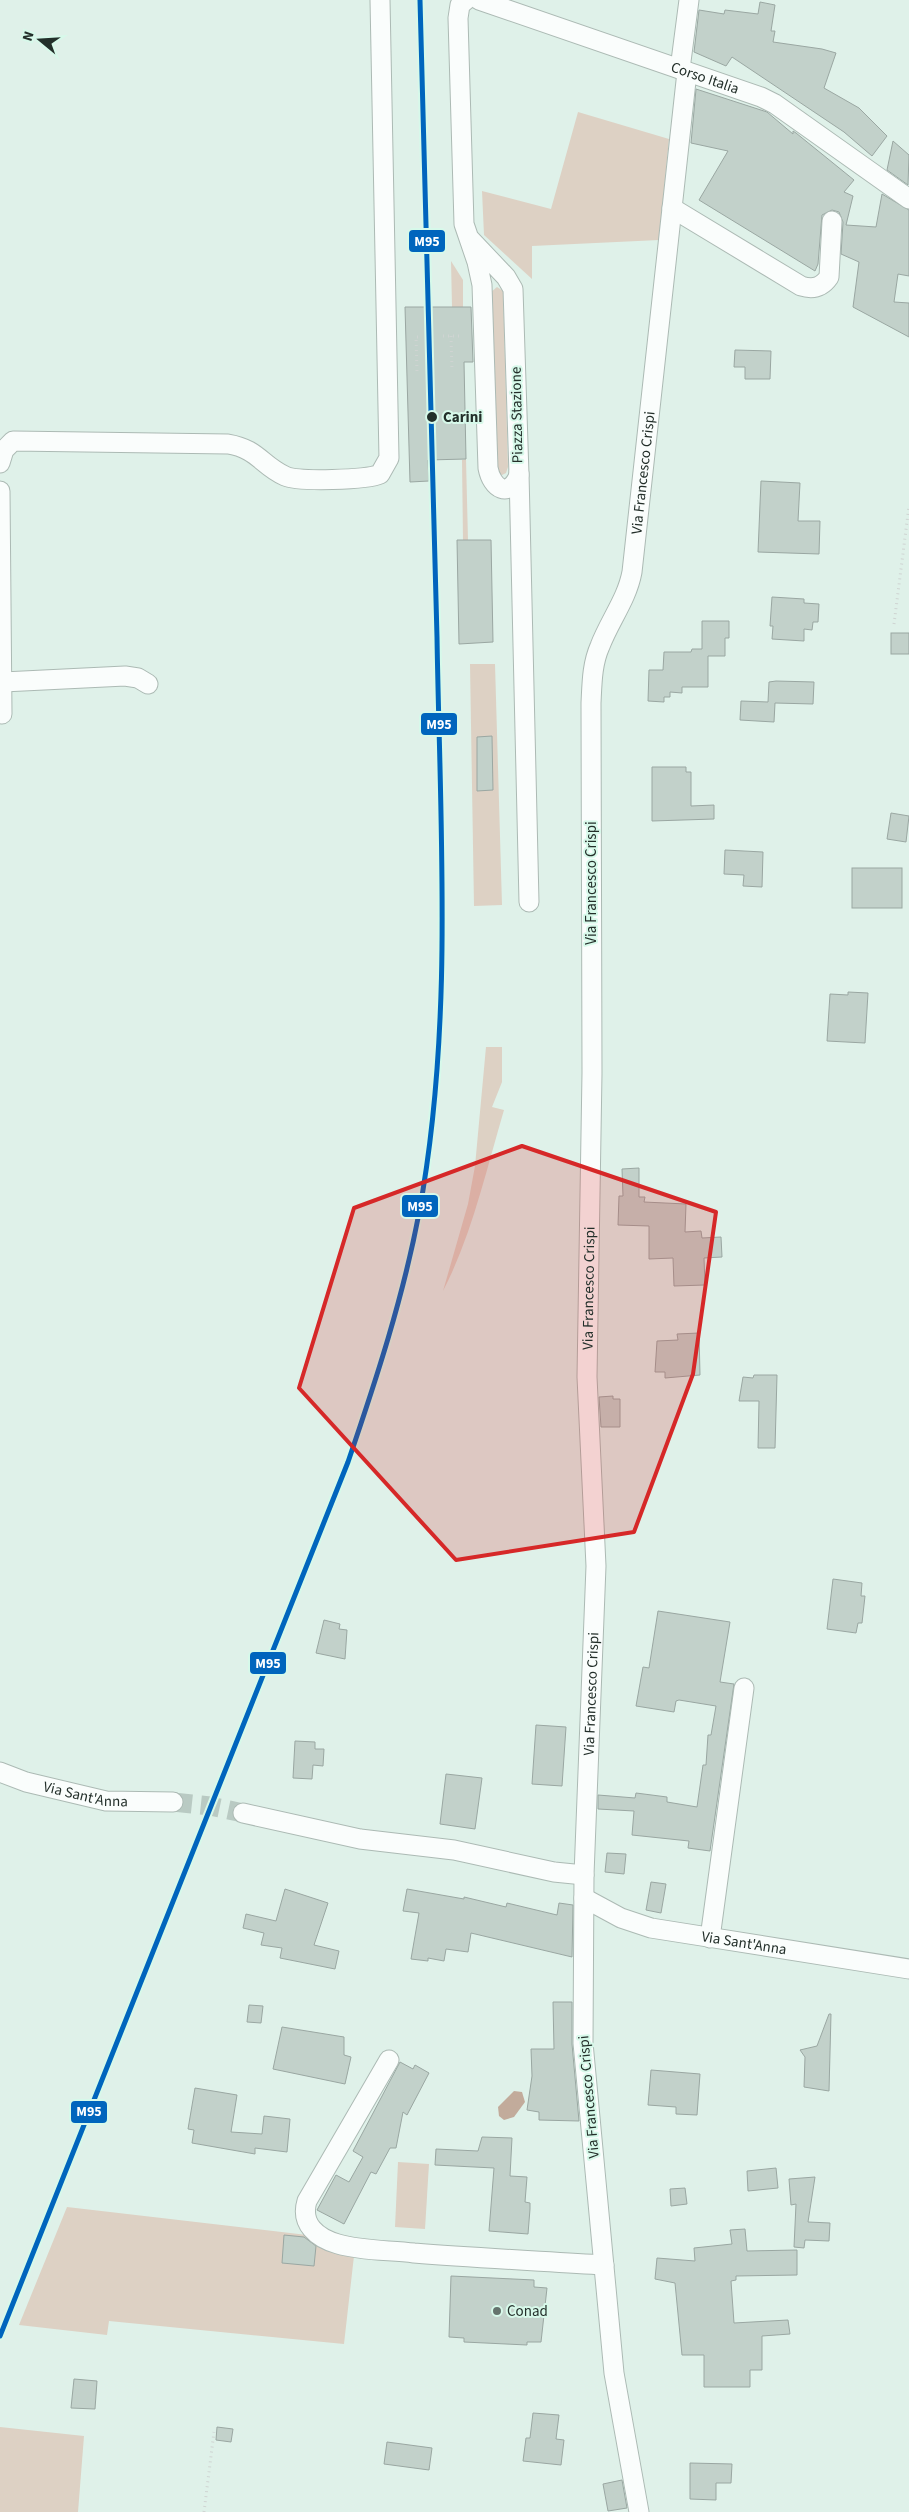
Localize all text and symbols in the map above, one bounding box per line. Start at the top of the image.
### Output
north arrow [15,15,65,65]
text: N [18,29,40,44]
street label: Corso Italia [668,56,742,99]
line badge: M95 [408,229,446,253]
text: M95 [414,232,440,252]
street label: Piazza Stazione [506,367,528,463]
place label: Carini [443,407,482,428]
marker: Carini [425,410,439,424]
street label: Via Francesco Crispi [626,410,660,535]
line badge: M95 [420,712,458,736]
text: M95 [426,715,452,735]
street label: Via Francesco Crispi [581,821,602,945]
line badge: M95 [401,1194,439,1218]
text: M95 [407,1197,433,1217]
street label: Via Francesco Crispi [577,1226,600,1350]
street label: Via Francesco Crispi [578,1632,604,1756]
line badge: M95 [249,1651,287,1675]
text: M95 [255,1654,281,1674]
street label: Via Sant'Anna [41,1776,128,1812]
street label: Via Sant'Anna [700,1926,788,1960]
street label: Via Francesco Crispi [573,2035,605,2159]
line badge: M95 [70,2100,108,2124]
text: M95 [76,2102,102,2122]
place label: Conad [507,2301,548,2322]
marker: Conad [491,2305,503,2317]

